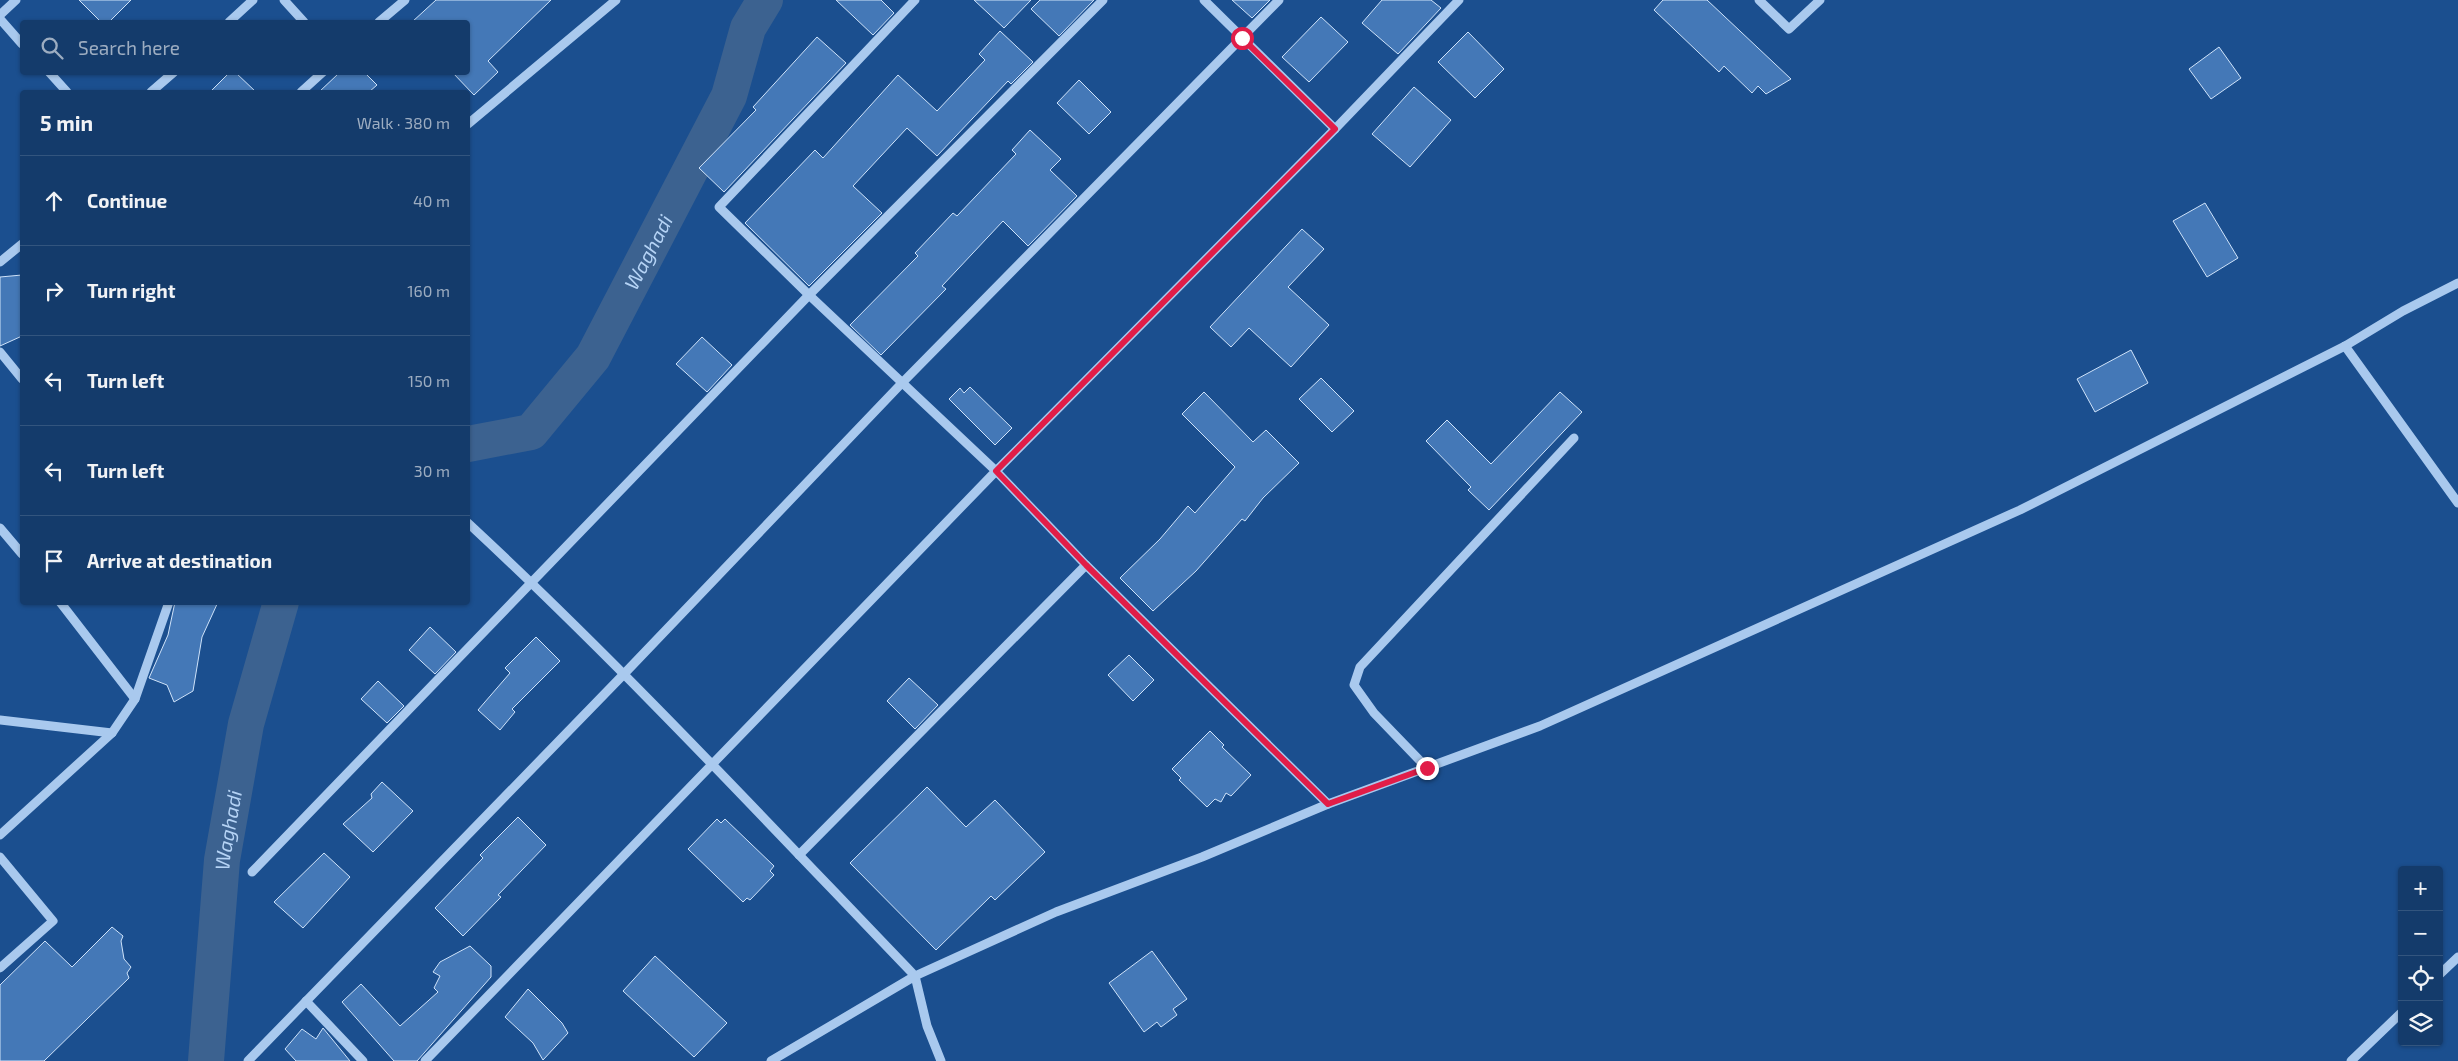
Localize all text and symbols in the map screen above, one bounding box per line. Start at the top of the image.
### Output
search box [20,20,470,75]
route start [1231,27,1254,50]
icon: search [38,34,66,62]
text: Search here [78,36,180,59]
text: 5 min [40,110,93,135]
text: Walk · 380 m [357,113,450,132]
icon: ahead [40,187,68,215]
text: Continue [87,189,167,212]
text: 40 m [413,191,450,210]
water label: Waghadi [618,210,677,293]
icon: right [40,277,68,305]
text: Turn right [87,279,175,302]
text: 160 m [407,281,450,300]
icon: left [40,367,68,395]
text: Turn left [87,369,164,392]
text: 150 m [408,371,450,390]
icon: left [40,457,68,485]
text: Turn left [87,459,164,482]
text: 30 m [414,461,450,480]
icon: arrive [40,547,68,575]
text: Arrive at destination [87,549,272,572]
route end [1416,757,1439,780]
water label: Waghadi [209,788,246,871]
map controls [2398,866,2443,1046]
button: + [2398,866,2443,911]
button: − [2398,911,2443,956]
button: locate [2398,956,2443,1001]
button: layers [2398,1001,2443,1046]

